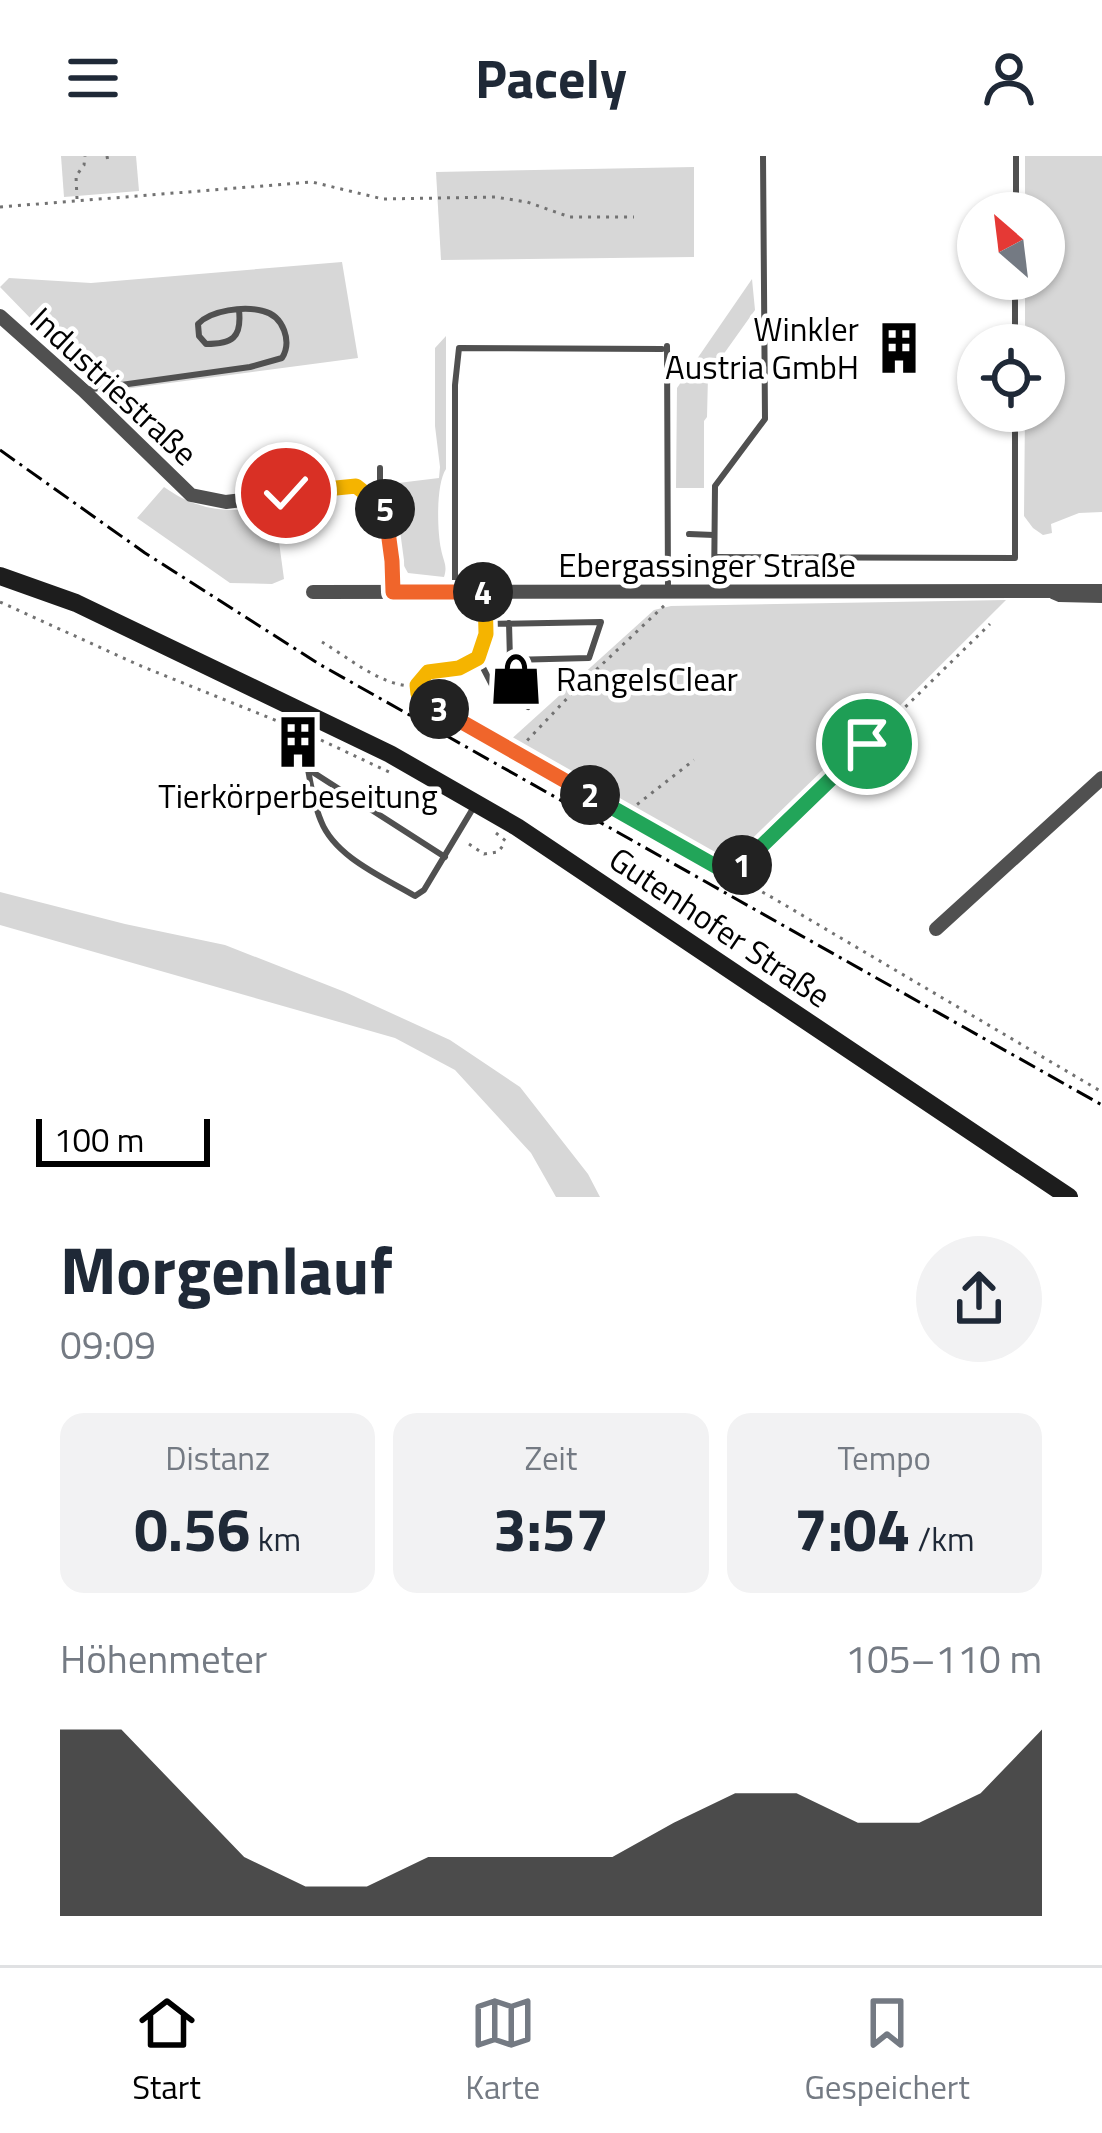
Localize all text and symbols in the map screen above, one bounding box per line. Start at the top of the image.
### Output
text: Pacely [475,37,627,119]
icon: menu [60,45,126,111]
icon: person [976,45,1042,111]
north arrow [957,192,1065,300]
map controls [957,192,1065,432]
street label: Industriestraße [19,295,209,477]
place label: Winkler Austria GmbH [665,304,859,392]
building icon: Winkler Austria GmbH [870,319,928,377]
button: locate [957,324,1065,432]
pin [235,442,337,544]
icon: check [253,460,319,526]
pin: 5 [355,479,415,539]
text: 5 [376,484,394,534]
street label: Ebergassinger Straße [558,540,856,590]
pin: 4 [453,562,513,622]
text: 4 [474,567,492,617]
shop icon: RangeIsClear [487,650,545,708]
place label: RangeIsClear [556,654,738,704]
pin: 3 [409,679,469,739]
text: 3 [430,684,448,734]
pin [816,693,918,795]
icon: arrive [834,711,900,777]
building icon: Tierkörperbeseitung [269,713,327,771]
pin: 2 [560,765,620,825]
text: 2 [581,770,599,820]
place label: Tierkörperbeseitung [158,771,438,821]
street label: Gutenhofer Straße [599,834,841,1020]
pin: 1 [712,835,772,895]
text: 1 [733,840,751,890]
scale bar [36,1113,210,1166]
text: 100 m [54,1115,144,1165]
text: Morgenlauf [60,1219,393,1320]
button: share [916,1236,1042,1362]
text: 09:09 [60,1315,156,1374]
text: Distanz [165,1433,270,1483]
text: Zeit [525,1433,577,1483]
text: Tempo [838,1433,931,1483]
text: 0.56 [134,1483,250,1574]
text: 3:57 [493,1483,609,1574]
text: 7:04 [794,1483,910,1574]
text: km [250,1514,301,1564]
text: /km [910,1514,975,1564]
text: Höhenmeter [60,1629,267,1688]
text: 105–110 m [845,1629,1042,1688]
tab: Start [132,1990,201,2112]
tab: Karte [465,1990,540,2112]
tab: Gespeichert [804,1990,970,2112]

